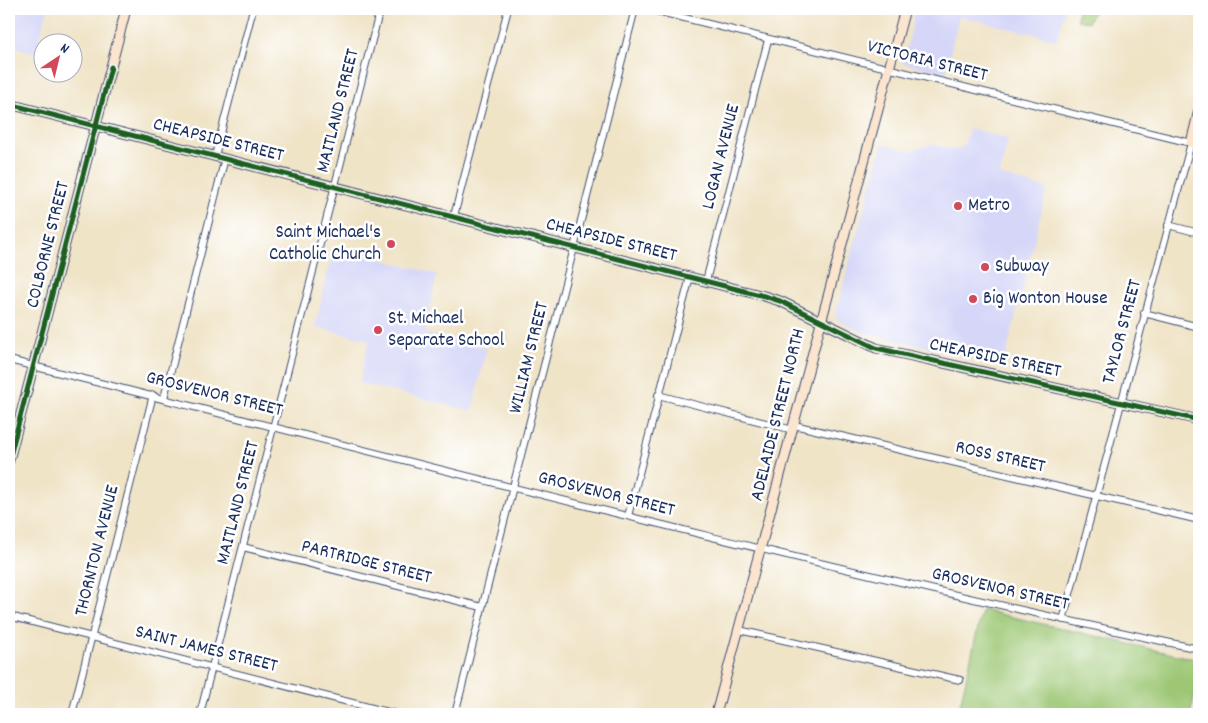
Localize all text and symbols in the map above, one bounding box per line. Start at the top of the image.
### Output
north arrow [32,32,82,82]
street label: VICTORIA STREET [864,34,990,90]
text: N [56,39,73,59]
street label: MAITLAND STREET [311,46,368,176]
street label: LOGAN AVENUE [696,101,748,213]
street label: CHEAPSIDE STREET [150,112,287,170]
street label: COLBORNE STREET [20,178,78,311]
place label: Metro [968,193,1010,220]
marker: Metro [952,200,964,212]
street label: CHEAPSIDE STREET [543,212,680,270]
place label: Saint Michael's Catholic Church [269,220,381,269]
marker: Saint Michael's Catholic Church [385,238,397,250]
place label: Subway [995,254,1049,281]
marker: Subway [979,261,991,273]
street label: TAYLOR STREET [1096,276,1150,387]
place label: Big Wonton House [983,286,1108,313]
marker: Big Wonton House [967,293,979,305]
street label: WILLIAM STREET [503,299,557,417]
place label: St. Michael Separate School [388,306,505,355]
marker: St. Michael Separate School [372,324,384,336]
street label: ADELAIDE STREET NORTH [744,326,814,504]
street label: CHEAPSIDE STREET [927,332,1064,386]
street label: GROSVENOR STREET [143,365,286,425]
street label: ROSS STREET [952,435,1048,482]
street label: MAITLAND STREET [211,438,268,568]
street label: GROSVENOR STREET [535,465,678,525]
street label: THORNTON AVENUE [69,482,127,619]
street label: PARTRIDGE STREET [298,534,434,592]
street label: GROSVENOR STREET [929,561,1072,619]
street label: SAINT JAMES STREET [132,619,280,681]

